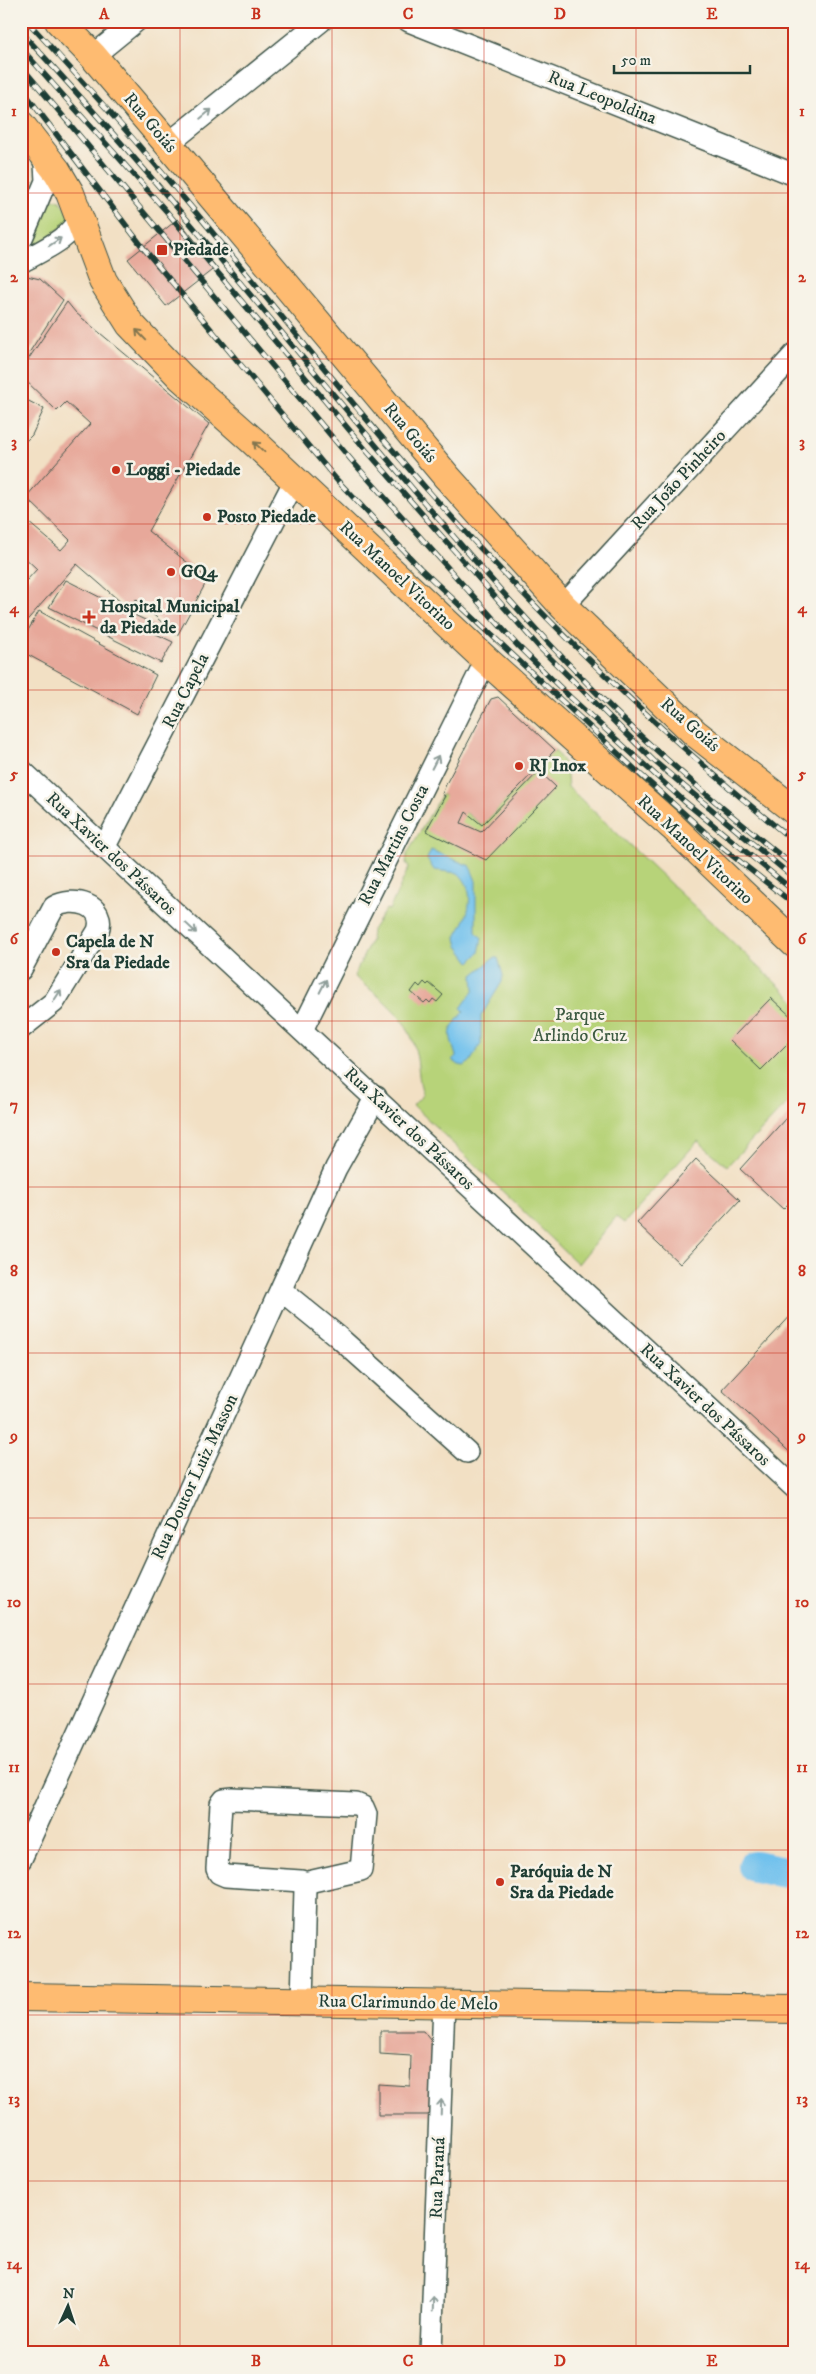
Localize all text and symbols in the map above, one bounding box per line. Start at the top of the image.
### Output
text: A [98,4,110,24]
text: B [251,4,261,24]
text: C [403,4,413,24]
text: D [554,4,566,24]
text: E [706,4,718,24]
scale bar [614,42,750,74]
text: 50 m [621,51,651,70]
street label: Rua Leopoldina [544,66,660,130]
street label: Rua Goiás [118,88,182,158]
text: 1 [11,101,17,121]
text: 1 [799,101,805,121]
one-way arrow [199,108,212,119]
one-way arrow [48,237,62,247]
place label: Piedade [173,239,229,261]
marker: Piedade [155,243,169,257]
text: 2 [10,267,19,287]
text: 2 [798,267,807,287]
one-way arrow [135,329,147,342]
street label: Rua Goiás [378,398,442,468]
street label: Rua João Pinheiro [627,425,731,535]
text: 3 [11,432,17,452]
text: 3 [799,432,805,452]
one-way arrow [254,441,266,453]
place label: Loggi - Piedade [126,459,241,481]
marker: Loggi - Piedade [110,464,122,476]
place label: Posto Piedade [217,506,316,528]
marker: Posto Piedade [201,511,213,523]
street label: Rua Manoel Vitorino [334,517,460,636]
place label: GQ4 [181,561,218,583]
marker: GQ4 [165,566,177,578]
place label: Hospital Municipal da Piedade [100,596,240,639]
text: 4 [8,598,19,618]
text: 4 [796,598,807,618]
marker: Hospital Municipal da Piedade [82,610,96,624]
street label: Rua Capela [158,649,214,732]
street label: Rua Goiás [656,693,724,757]
one-way arrow [430,755,440,770]
place label: RJ Inox [529,755,586,777]
marker: RJ Inox [513,760,525,772]
text: 5 [9,764,18,784]
text: 5 [797,764,806,784]
street label: Rua Martins Costa [354,781,434,909]
street label: Rua Xavier dos Pássaros [41,788,181,920]
street label: Rua Manoel Vitorino [632,791,758,910]
one-way arrow [185,922,198,934]
text: 6 [10,929,20,949]
text: 6 [798,929,808,949]
place label: Capela de N Sra da Piedade [66,931,170,974]
marker: Capela de N Sra da Piedade [50,946,62,958]
one-way arrow [319,979,329,994]
one-way arrow [52,989,63,1003]
park label: Parque Arlindo Cruz [533,1004,627,1047]
street label: Rua Xavier dos Pássaros [339,1063,479,1195]
text: 7 [10,1095,18,1115]
text: 7 [798,1095,806,1115]
text: 8 [10,1261,18,1281]
text: 8 [798,1261,806,1281]
street label: Rua Xavier dos Pássaros [635,1339,775,1471]
street label: Rua Doutor Luiz Masson [147,1390,243,1563]
text: 9 [9,1426,18,1446]
text: 9 [797,1426,806,1446]
text: 10 [7,1592,22,1612]
text: 10 [795,1592,810,1612]
text: 11 [8,1757,20,1777]
text: 11 [796,1757,808,1777]
place label: Paróquia de N Sra da Piedade [510,1861,614,1904]
marker: Paróquia de N Sra da Piedade [494,1876,506,1888]
text: 12 [7,1923,22,1943]
text: 12 [795,1923,810,1943]
street label: Rua Clarimundo de Melo [318,1990,498,2016]
text: 13 [8,2089,20,2109]
text: 13 [796,2089,808,2109]
one-way arrow [436,2099,446,2115]
street label: Rua Paraná [426,2136,450,2219]
text: 14 [6,2254,22,2274]
text: 14 [794,2254,810,2274]
north arrow [42,2282,92,2332]
text: N [62,2285,75,2303]
one-way arrow [428,2296,437,2312]
text: A [98,2351,110,2371]
text: B [251,2351,261,2371]
text: C [403,2351,413,2371]
text: D [554,2351,566,2371]
text: E [706,2351,718,2371]

